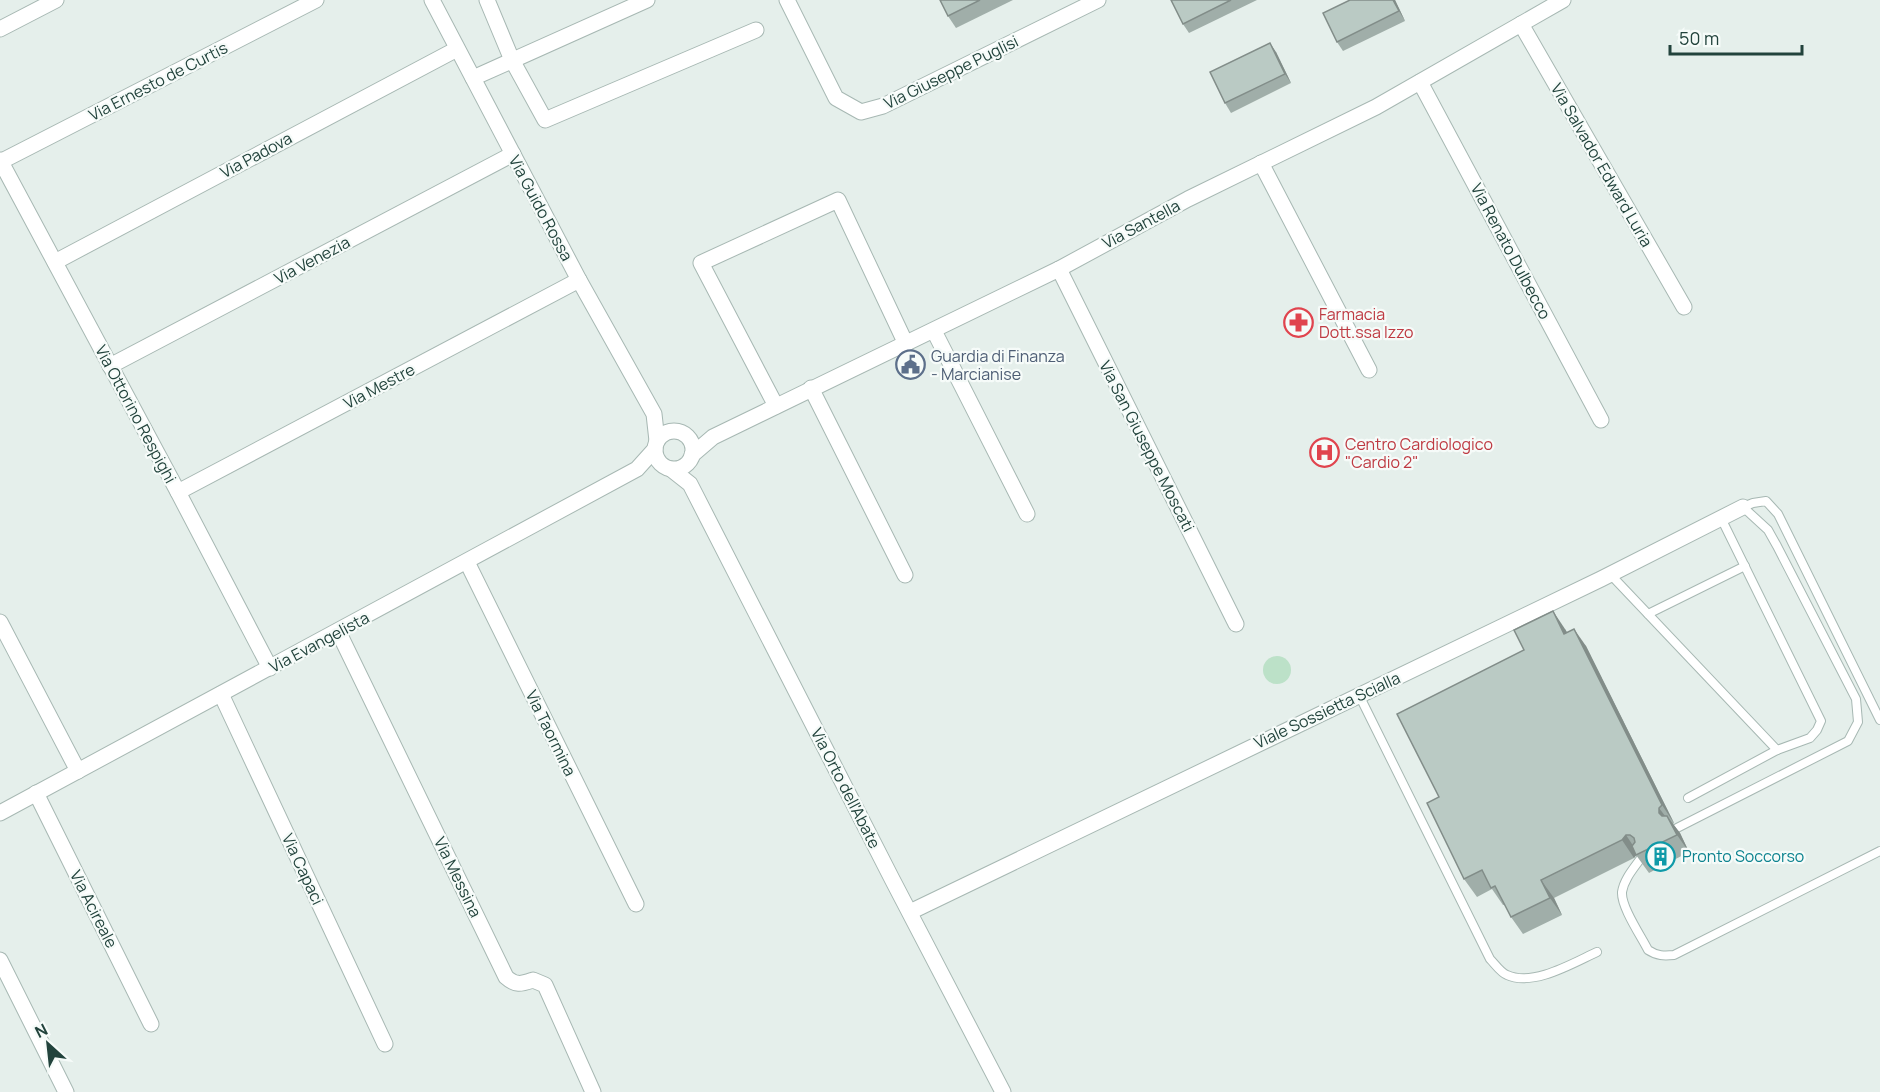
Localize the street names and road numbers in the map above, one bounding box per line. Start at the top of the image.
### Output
street label: Via Giuseppe Puglisi [880,30,1022,114]
street label: Via Ernesto de Curtis [85,36,231,126]
street label: Via Salvador Edward Luria [1546,79,1658,251]
street label: Via Padova [216,127,296,183]
street label: Via Guido Rossa [504,151,578,265]
street label: Via Renato Dulbecco [1466,179,1556,323]
street label: Via Santella [1098,194,1184,254]
street label: Via Venezia [270,231,354,289]
street label: Via Ottorino Respighi [90,341,182,487]
street label: Via San Giuseppe Moscati [1094,357,1200,535]
street label: Via Mestre [340,358,418,414]
street label: Via Evangelista [265,606,373,678]
street label: Viale Sossietta Scialla [1250,666,1404,754]
street label: Via Taormina [521,686,581,780]
street label: Via Orto dell'Abate [806,724,886,852]
street label: Via Capaci [277,830,329,908]
street label: Via Messina [429,833,487,921]
street label: Via Acireale [65,866,123,952]

